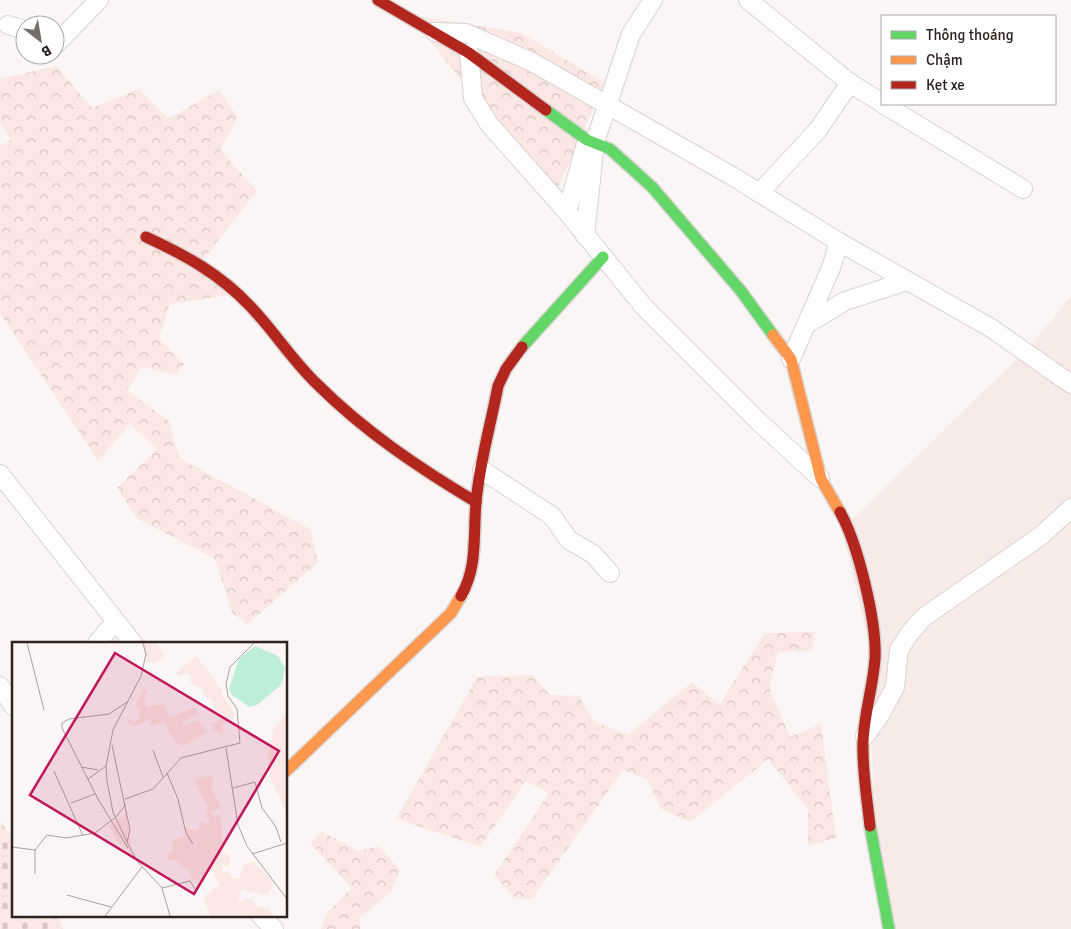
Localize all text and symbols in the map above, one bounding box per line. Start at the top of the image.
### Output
north arrow [15,15,65,65]
legend [881,15,1056,105]
text: Thông thoáng [926,26,1014,44]
text: B [38,41,55,60]
text: Chậm [926,51,963,69]
text: Kẹt xe [926,76,965,94]
inset map [12,642,288,916]

